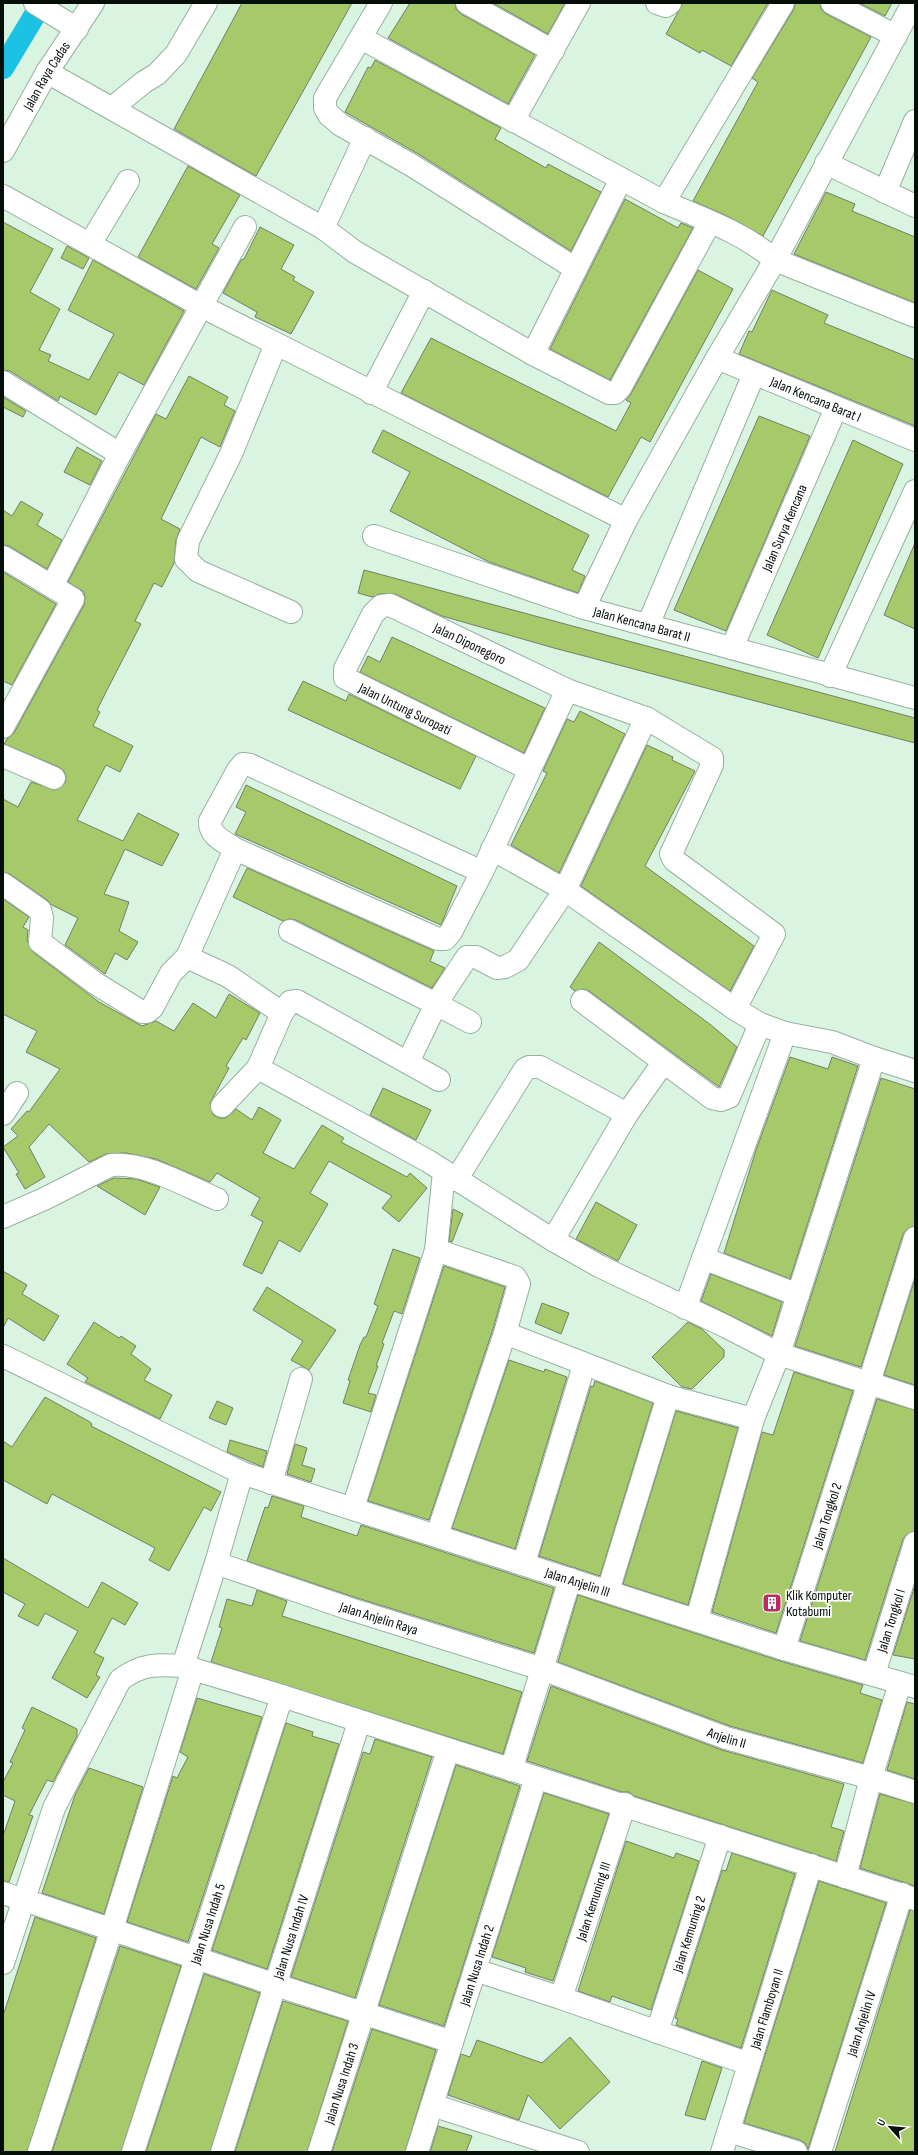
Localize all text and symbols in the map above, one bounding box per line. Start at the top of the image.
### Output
street label: Jalan Raya Cadas [19,38,74,114]
street label: Jalan Kencana Barat I [767,372,864,425]
street label: Jalan Surya Kencana [757,482,810,575]
street label: Jalan Kencana Barat II [591,602,692,645]
street label: Jalan Diponegoro [430,618,509,668]
street label: Jalan Untung Suropati [355,679,454,739]
street label: Jalan Tongkol 2 [808,1480,845,1552]
street label: Jalan Anjelin III [542,1563,612,1600]
place label: Klik Komputer Kotabumi [786,1587,852,1620]
street label: Jalan Tongkol I [873,1587,909,1655]
building icon: Klik Komputer Kotabumi [761,1592,783,1614]
street label: Jalan Anjelin Raya [337,1597,420,1638]
street label: Anjelin II [704,1723,748,1752]
street label: Jalan Kemuning III [572,1860,614,1944]
street label: Jalan Nusa Indah 5 [186,1881,229,1967]
street label: Jalan Nusa Indah IV [269,1892,312,1982]
street label: Jalan Kemuning 2 [668,1893,709,1975]
street label: Jalan Nusa Indah 2 [455,1922,497,2009]
street label: Jalan Flamboyan II [746,1967,787,2052]
street label: Jalan Anjelin IV [842,1988,879,2059]
street label: Jalan Nusa Indah 3 [320,2041,362,2127]
north arrow [870,2107,910,2147]
text: U [874,2117,889,2128]

